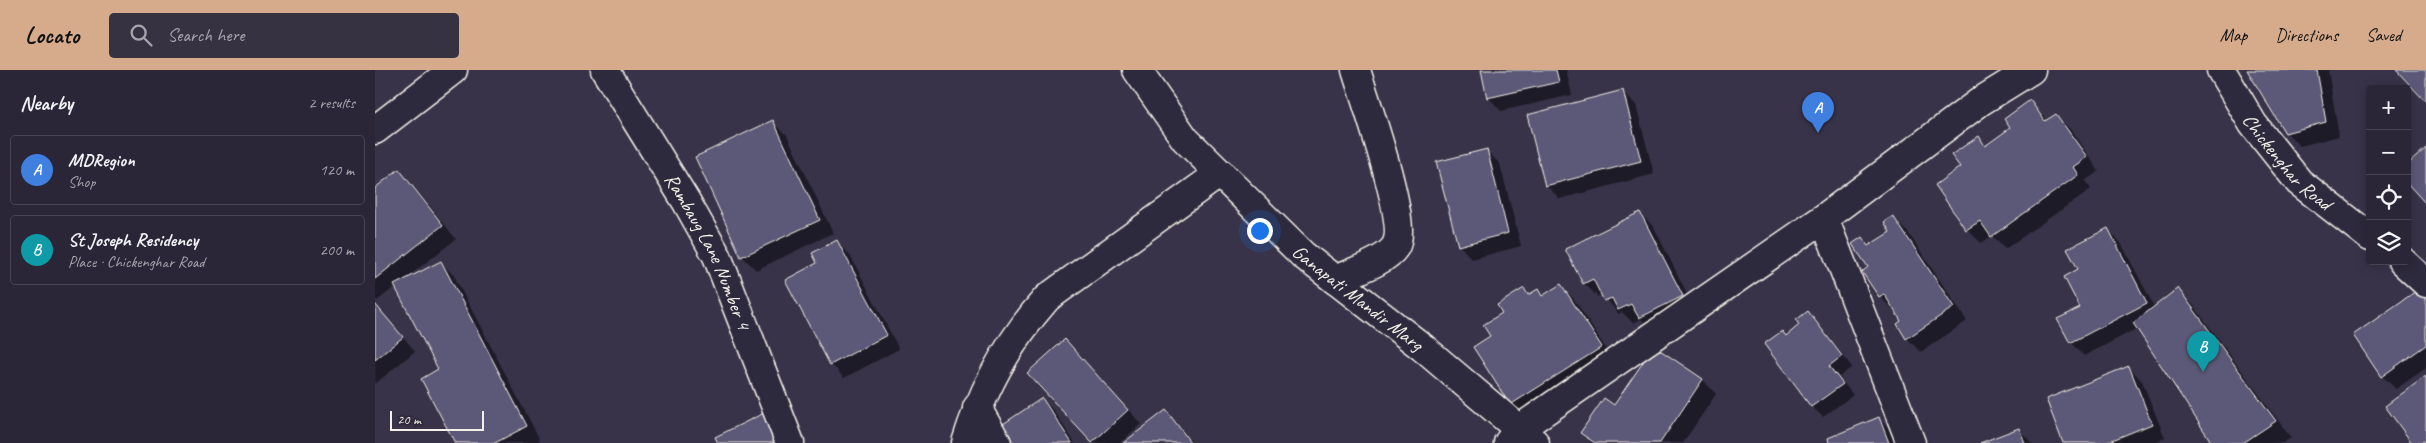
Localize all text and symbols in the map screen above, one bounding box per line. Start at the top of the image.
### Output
search box [109,13,459,58]
text: Locato [25,20,79,50]
icon: search [127,21,155,49]
text: Search here [167,23,245,47]
text: Map [2220,24,2247,46]
text: Directions [2275,24,2338,46]
text: Saved [2366,24,2401,46]
map controls [2366,85,2411,265]
button: + [2366,85,2411,130]
text: Nearby [20,90,73,116]
pin: A [1802,92,1834,133]
text: 2 results [308,93,355,113]
street label: Chickenghar Road [2237,109,2339,218]
button: − [2366,130,2411,175]
text: MDRegion [68,148,135,172]
text: A [33,160,41,180]
text: 120 m [320,160,354,180]
street label: Rambaug Lane Number 4 [659,169,757,335]
text: Shop [68,172,95,192]
button: locate [2366,175,2411,220]
your location [1247,218,1273,244]
button: layers [2366,220,2411,265]
text: St Joseph Residency [68,228,198,252]
street label: Ganapati Mandir Marg [1287,239,1430,358]
text: B [33,240,41,260]
text: 200 m [320,240,354,260]
text: Place · Chickenghar Road [68,252,205,272]
pin: B [2187,331,2219,372]
scale bar [390,408,484,431]
text: 20 m [397,411,421,428]

